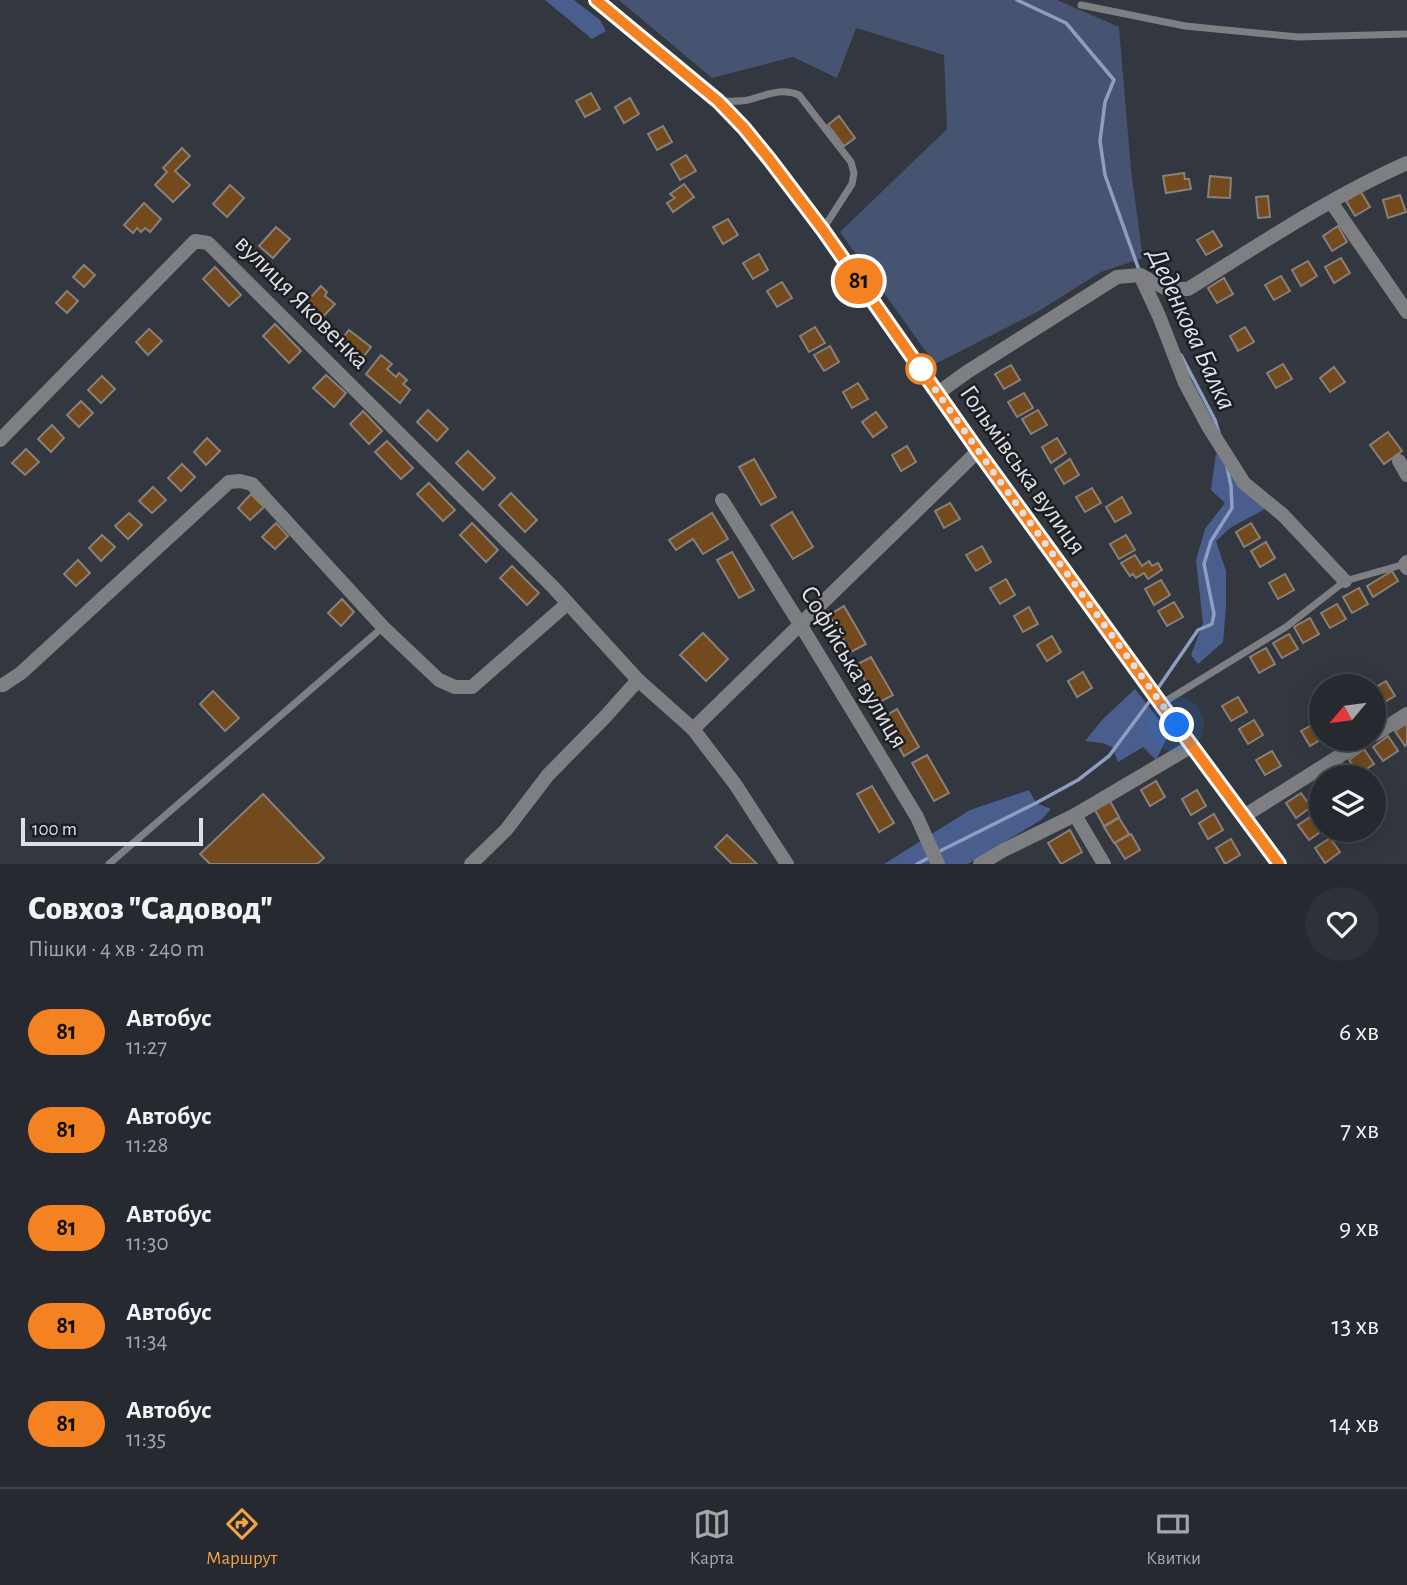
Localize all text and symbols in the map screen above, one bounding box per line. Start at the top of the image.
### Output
street label: вулиця Яковенка [230,230,374,374]
water label: Деденкова Балка [1141,243,1241,415]
line badge: 81 [828,258,890,304]
text: 81 [849,269,869,293]
unlabelled marker [906,354,936,384]
street label: Гольмівська вулиця [955,381,1091,559]
street label: Софійська вулиця [795,581,913,753]
north arrow [1309,674,1386,751]
map controls [1309,674,1386,842]
your location [1159,707,1194,742]
button: layers [1309,765,1386,842]
scale bar [21,815,203,847]
text: 100 m [32,820,77,839]
button: heart [1305,887,1379,961]
text: Совхоз "Садовод" [28,893,273,926]
text: Пішки · 4 хв · 240 m [28,938,204,961]
text: Автобус [126,1005,212,1031]
text: 6 хв [1339,1019,1379,1045]
text: 81 [56,1020,77,1044]
text: 11:27 [126,1036,167,1059]
text: Автобус [126,1103,212,1129]
text: 7 хв [1340,1117,1379,1143]
text: 81 [56,1118,77,1142]
text: 11:28 [126,1134,168,1157]
text: Автобус [126,1201,212,1227]
text: 9 хв [1339,1215,1379,1241]
text: 81 [56,1216,77,1240]
text: 11:30 [126,1232,169,1255]
text: Автобус [126,1299,212,1325]
text: 13 хв [1331,1313,1379,1339]
text: 81 [56,1314,77,1338]
text: 11:34 [126,1330,168,1353]
text: Автобус [126,1397,212,1423]
text: 14 хв [1330,1411,1379,1437]
text: 81 [56,1412,77,1436]
text: 11:35 [126,1428,166,1451]
tab: Маршрут [206,1505,277,1570]
tab: Карта [689,1505,734,1570]
tab: Квитки [1146,1505,1201,1570]

